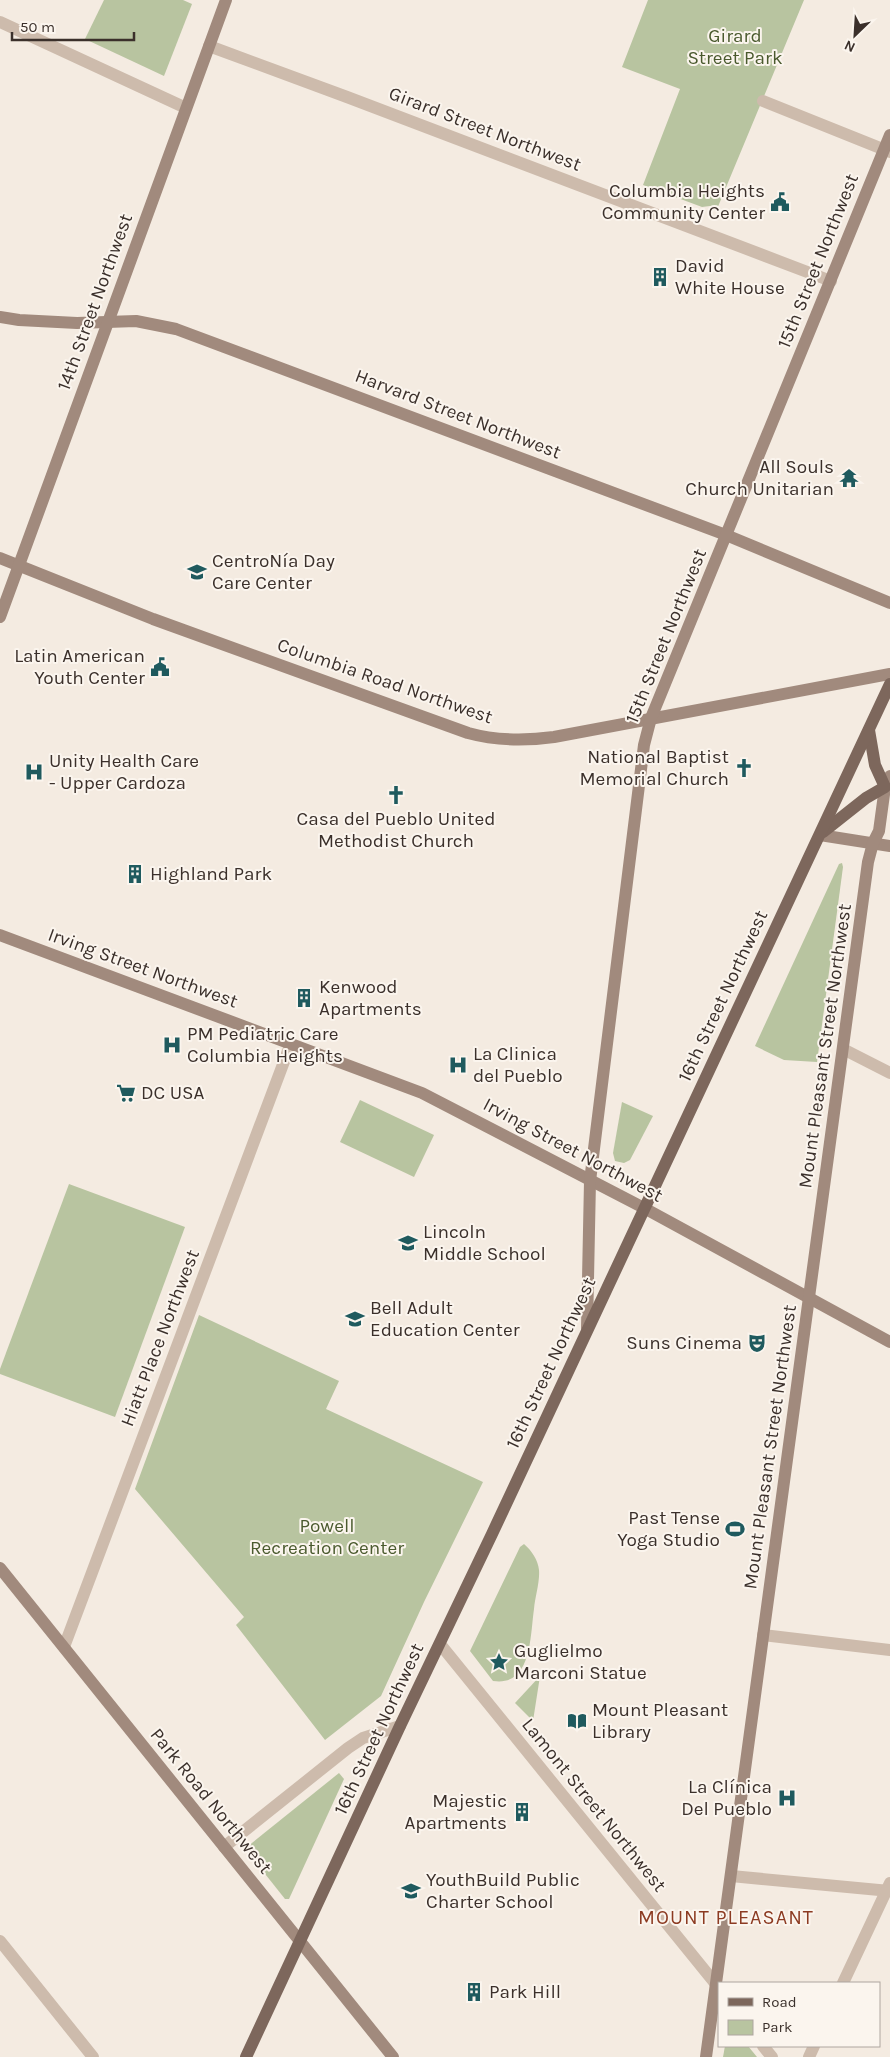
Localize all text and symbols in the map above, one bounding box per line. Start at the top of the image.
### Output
scale bar [12,10,135,42]
north arrow [830,10,880,60]
text: 50 m [20,18,55,36]
park label: Girard Street Park [687,25,783,69]
text: N [842,37,858,56]
street label: Girard Street Northwest [386,82,584,176]
street label: 15th Street Northwest [773,171,863,351]
place label: Columbia Heights Community Center [602,180,765,224]
public building icon: Columbia Heights Community Center [769,191,791,213]
street label: 14th Street Northwest [53,211,137,393]
place label: David White House [675,255,785,299]
building icon: David White House [649,266,671,288]
street label: Harvard Street Northwest [352,365,564,463]
place label: All Souls Church Unitarian [685,456,834,500]
temple icon: All Souls Church Unitarian [838,467,860,489]
street label: 15th Street Northwest [621,546,711,726]
place label: CentroNía Day Care Center [212,550,335,594]
school or university icon: CentroNía Day Care Center [186,561,208,583]
street label: Columbia Road Northwest [274,634,496,728]
place label: Latin American Youth Center [14,645,145,689]
public building icon: Latin American Youth Center [149,656,171,678]
place label: National Baptist Memorial Church [579,746,729,790]
place label: Unity Health Care - Upper Cardoza [49,750,199,794]
church icon: National Baptist Memorial Church [733,757,755,779]
hospital icon: Unity Health Care - Upper Cardoza [23,761,45,783]
church icon: Casa del Pueblo United Methodist Church [385,784,407,806]
place label: Casa del Pueblo United Methodist Church [297,808,495,852]
building icon: Highland Park [124,863,146,885]
place label: Highland Park [150,863,272,885]
street label: Mount Pleasant Street Northwest [794,902,856,1190]
street label: 16th Street Northwest [674,907,772,1085]
street label: Irving Street Northwest [45,923,241,1013]
place label: Kenwood Apartments [319,976,422,1020]
building icon: Kenwood Apartments [293,987,315,1009]
place label: PM Pediatric Care Columbia Heights [187,1023,343,1067]
hospital icon: PM Pediatric Care Columbia Heights [161,1034,183,1056]
place label: La Clinica del Pueblo [473,1043,563,1087]
hospital icon: La Clinica del Pueblo [447,1054,469,1076]
supermarket icon: DC USA [115,1082,137,1104]
place label: DC USA [141,1082,205,1104]
street label: Irving Street Northwest [479,1093,667,1207]
place label: Lincoln Middle School [423,1221,546,1265]
school or university icon: Lincoln Middle School [397,1232,419,1254]
street label: Hiatt Place Northwest [116,1247,204,1429]
street label: 16th Street Northwest [502,1274,600,1452]
place label: Bell Adult Education Center [370,1297,520,1341]
street label: Mount Pleasant Street Northwest [739,1303,801,1591]
school or university icon: Bell Adult Education Center [344,1308,366,1330]
place label: Suns Cinema [626,1332,742,1354]
theatre icon: Suns Cinema [746,1332,768,1354]
place label: Past Tense Yoga Studio [617,1507,720,1551]
park label: Powell Recreation Center [250,1515,404,1559]
sports icon: Past Tense Yoga Studio [724,1518,746,1540]
street label: 16th Street Northwest [330,1640,428,1818]
place label: Guglielmo Marconi Statue [514,1640,647,1684]
place icon: Guglielmo Marconi Statue [488,1651,510,1673]
place label: Mount Pleasant Library [592,1699,728,1743]
library icon: Mount Pleasant Library [566,1710,588,1732]
street label: Lamont Street Northwest [517,1714,671,1896]
street label: Park Road Northwest [146,1724,276,1878]
place label: La Clínica Del Pueblo [681,1776,772,1820]
hospital icon: La Clínica Del Pueblo [776,1787,798,1809]
place label: Majestic Apartments [404,1790,507,1834]
building icon: Majestic Apartments [511,1801,533,1823]
place label: YouthBuild Public Charter School [426,1869,580,1913]
school or university icon: YouthBuild Public Charter School [400,1880,422,1902]
district label: MOUNT PLEASANT [638,1906,814,1929]
building icon: Park Hill [463,1981,485,2003]
place label: Park Hill [489,1981,561,2003]
legend [718,1982,880,2047]
text: Road [762,1993,797,2011]
text: Park [762,2018,792,2036]

